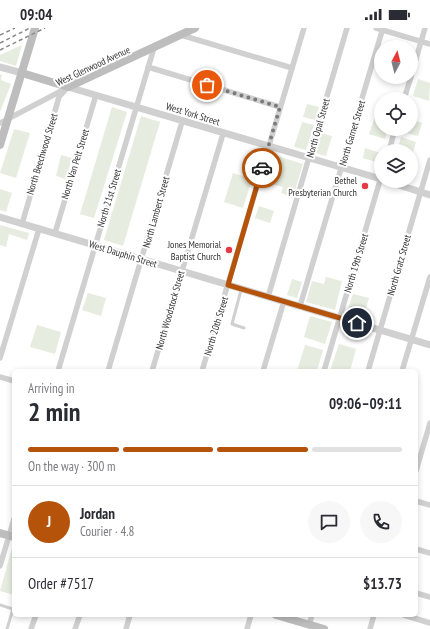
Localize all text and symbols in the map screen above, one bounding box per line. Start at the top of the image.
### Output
text: 09:04 [20,5,52,24]
north arrow [374,40,418,84]
map controls [374,40,418,188]
street label: West Glenwood Avenue [54,43,132,89]
pin [190,68,224,102]
icon: bag [196,74,218,96]
button: locate [374,92,418,136]
street label: North Opal Street [303,97,333,159]
street label: North Garnet Street [336,98,368,167]
street label: West York Street [164,100,222,128]
street label: North Beechwood Street [23,112,61,196]
street label: North Van Pelt Street [58,127,92,201]
button: layers [374,144,418,188]
courier [242,148,282,188]
icon: car [251,157,273,179]
street label: North 21st Street [94,167,124,229]
place label: Bethel Presbyterian Church [288,174,358,199]
street label: North Lambert Street [140,175,172,249]
marker: Bethel Presbyterian Church [360,181,370,191]
street label: North 19th Street [341,232,371,294]
street label: North Gratz Street [384,233,414,297]
street label: West Dauphin Street [87,237,159,271]
place label: Jones Memorial Baptist Church [167,238,222,263]
marker: Jones Memorial Baptist Church [224,245,234,255]
street label: North Woodstock Street [153,269,188,351]
street label: North 20th Street [201,295,231,357]
pin [340,306,374,340]
icon: home [346,312,368,334]
text: Arriving in [28,380,75,397]
text: 09:06–09:11 [329,394,402,413]
text: 2 min [28,395,81,428]
text: On the way · 300 m [28,458,115,475]
button: chat [308,501,350,543]
button: phone [360,501,402,543]
text: Jordan [80,504,115,523]
text: J [47,512,51,531]
text: Courier · 4.8 [80,523,134,540]
text: Order #7517 [28,574,94,593]
text: $13.73 [363,574,402,593]

